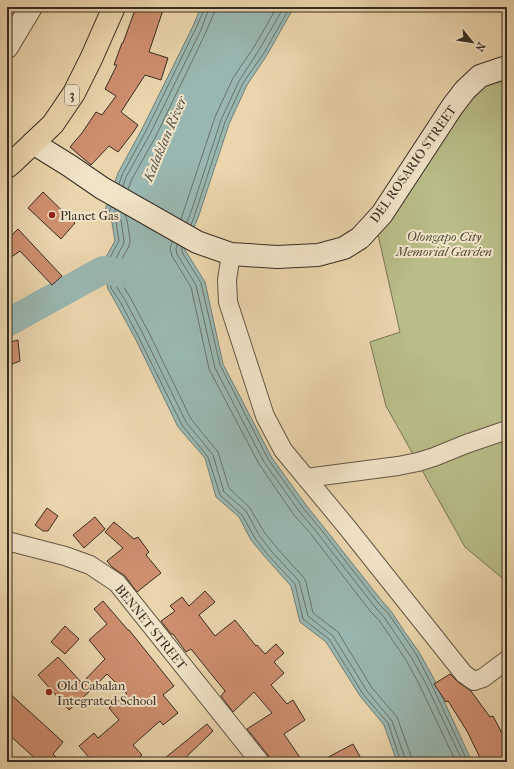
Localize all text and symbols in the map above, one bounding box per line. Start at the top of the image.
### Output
north arrow [452,22,492,62]
text: N [472,40,488,54]
road number: 3 [65,85,79,105]
water label: Kalaklan River [139,92,191,185]
street label: DEL ROSARIO STREET [367,102,459,226]
place label: Planet Gas [60,208,119,223]
marker: Planet Gas [47,210,57,220]
park label: Olongapo City Memorial Garden [395,229,492,259]
street label: BENNET STREET [112,581,190,673]
place label: Old Cabalan Integrated School [57,678,157,708]
marker: Old Cabalan Integrated School [44,687,54,697]

